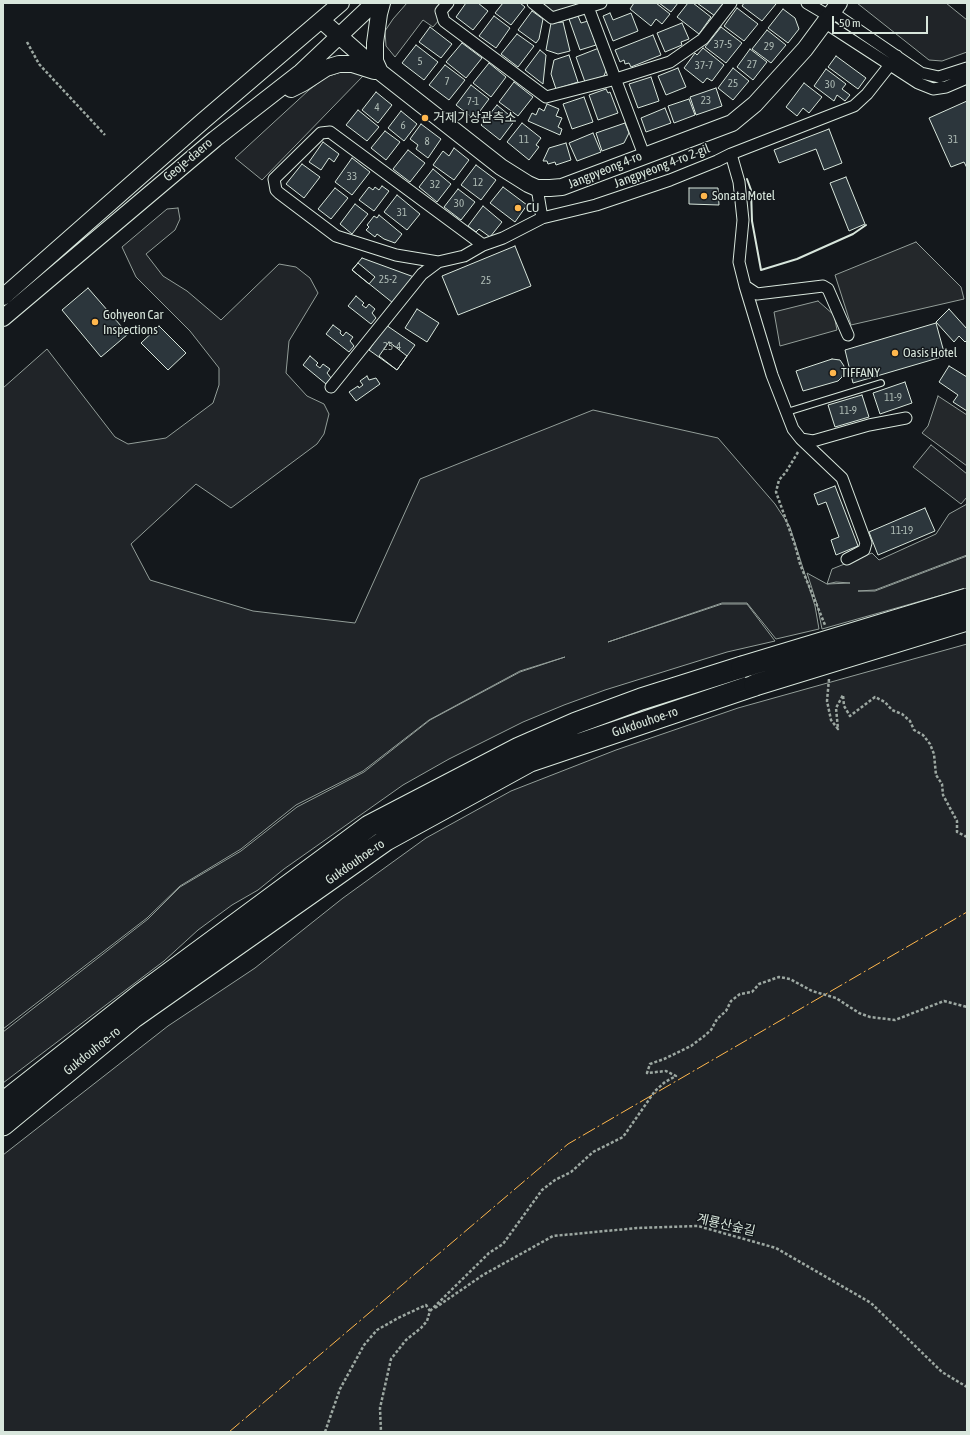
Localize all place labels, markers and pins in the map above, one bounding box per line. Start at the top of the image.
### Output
place label: 거제기상관측소 [433,110,517,126]
marker: 거제기상관측소 [420,113,430,123]
place label: Sonata Motel [712,188,775,204]
marker: Sonata Motel [699,191,709,201]
place label: CU [526,200,540,216]
marker: CU [513,203,523,213]
place label: Gohyeon Car Inspections [103,307,163,338]
marker: Gohyeon Car Inspections [90,317,100,327]
place label: Oasis Hotel [903,345,957,361]
marker: Oasis Hotel [890,348,900,358]
place label: TIFFANY [841,365,880,381]
marker: TIFFANY [828,368,838,378]

